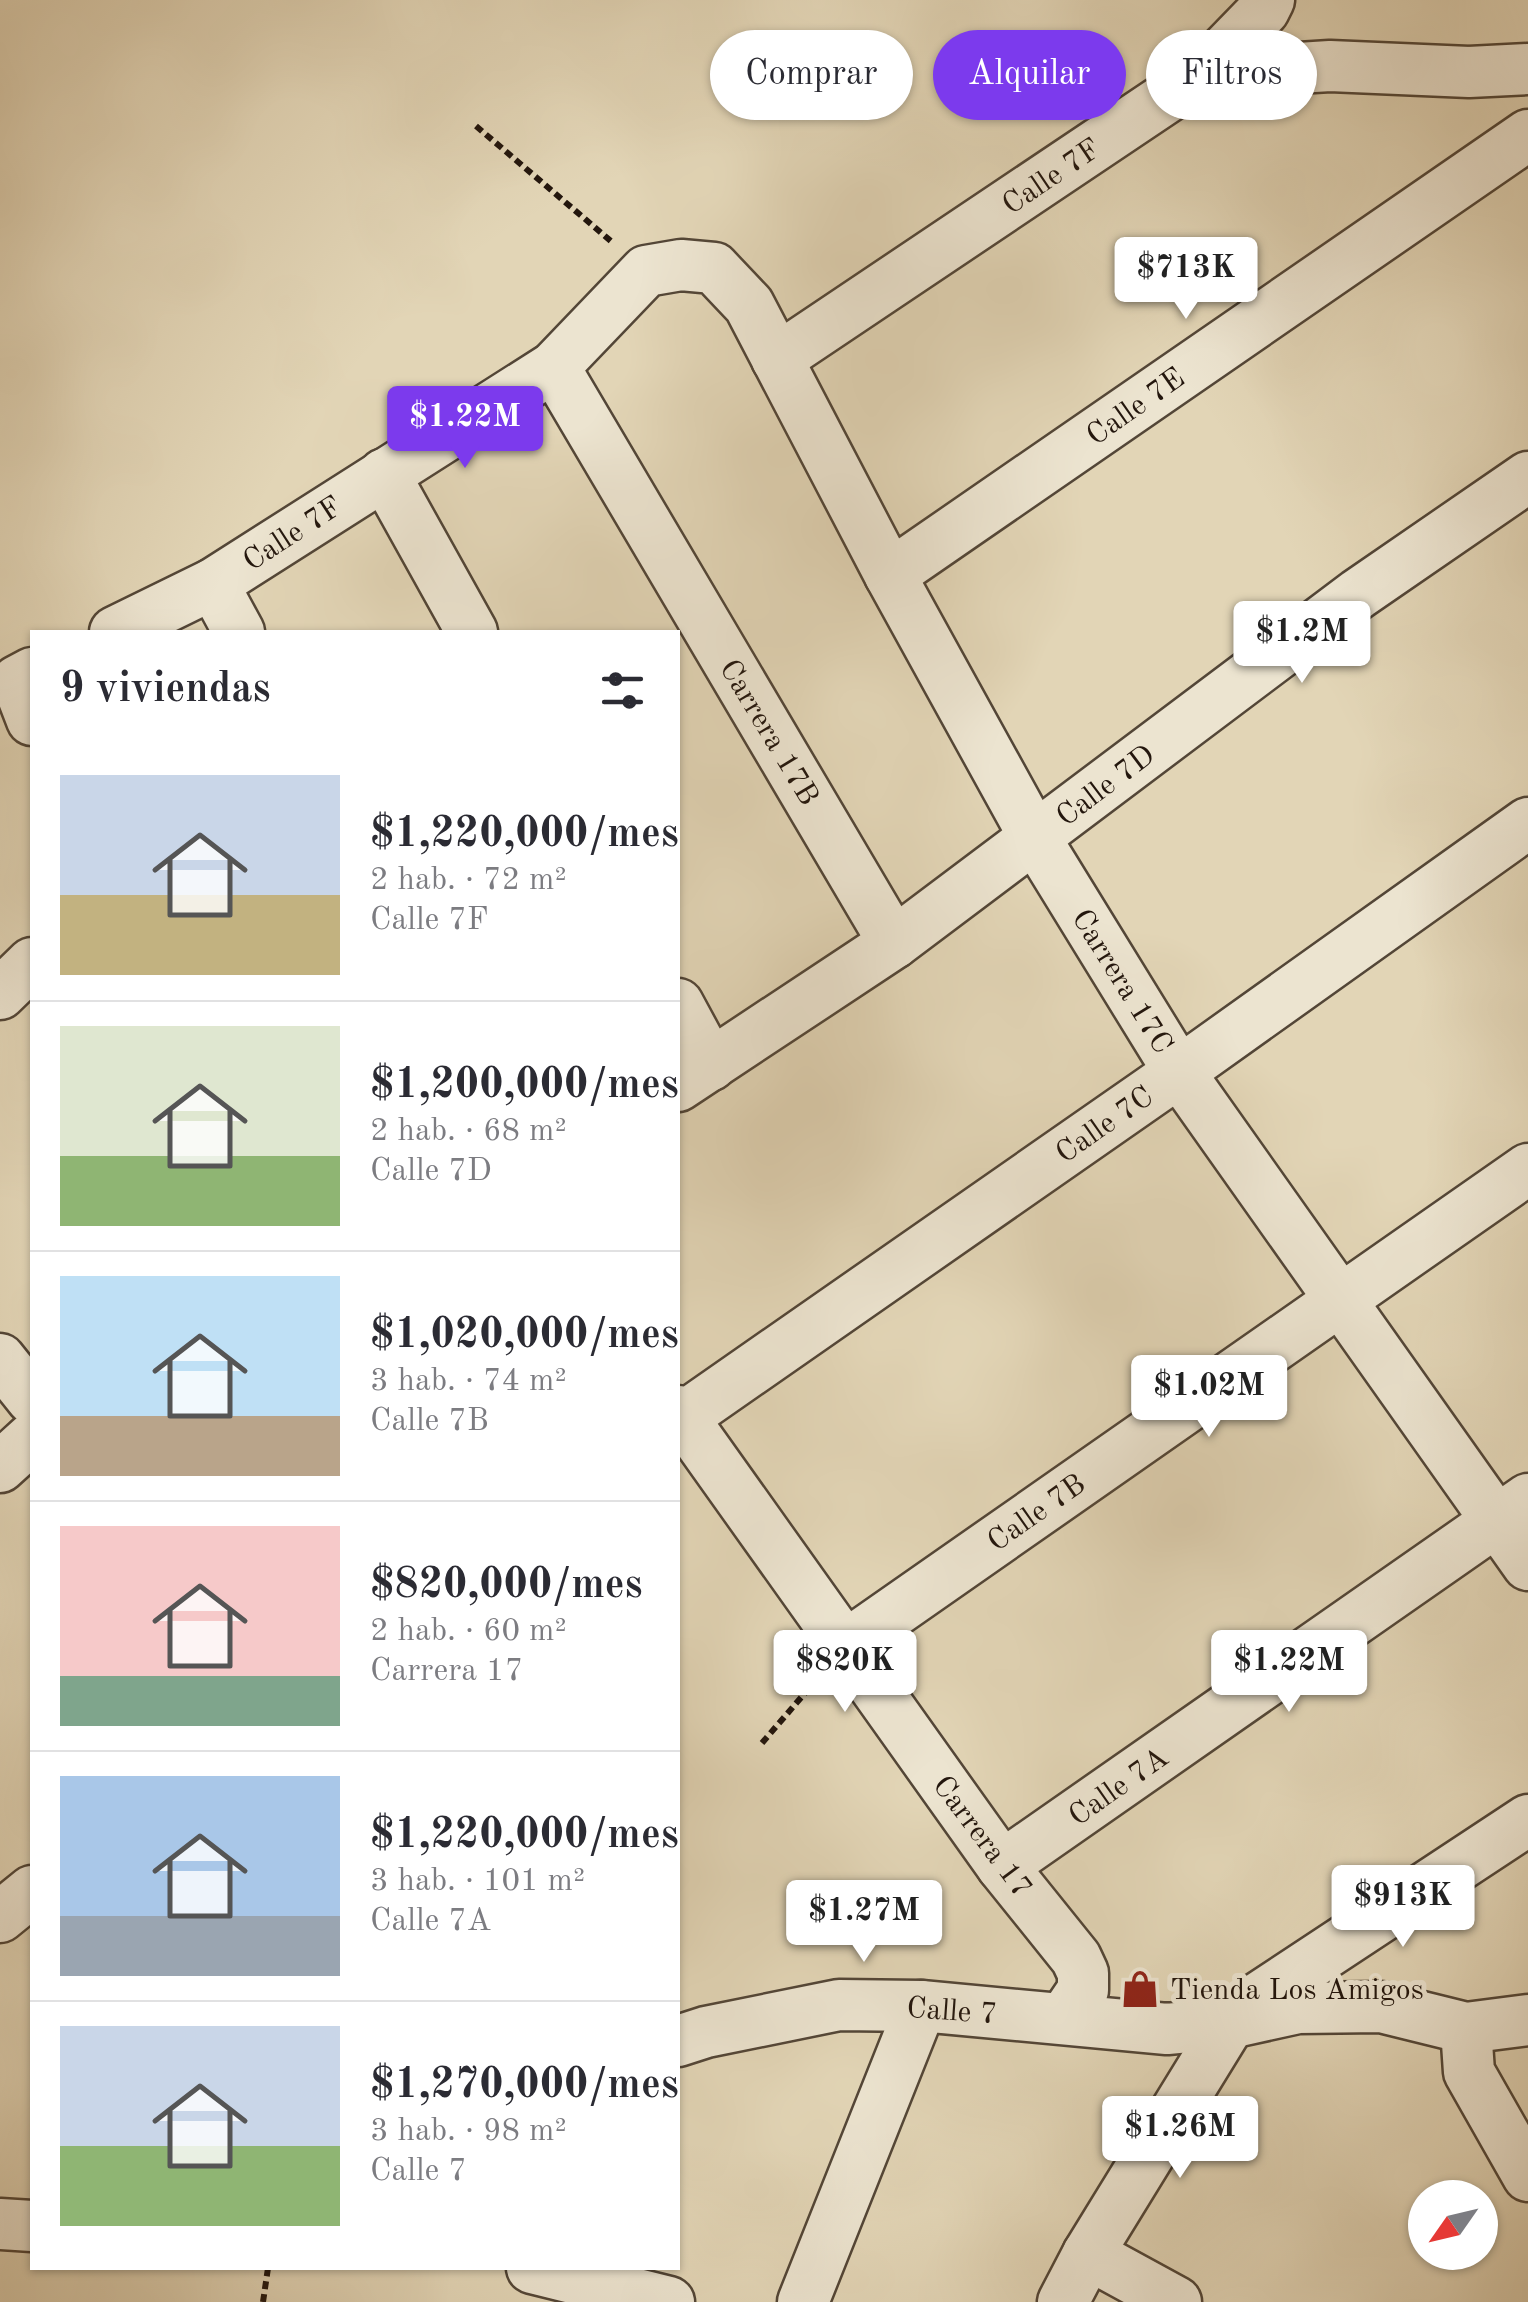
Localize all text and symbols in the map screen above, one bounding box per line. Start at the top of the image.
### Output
chip: Comprar [710,30,913,120]
chip: Alquilar [933,30,1126,120]
chip: Filtros [1146,30,1317,120]
street label: Calle 7F [998,134,1107,221]
pin: $713K [1116,237,1256,322]
text: $713K [1137,253,1235,285]
street label: Calle 7E [1082,363,1190,452]
pin: $1.22M [384,386,546,471]
text: $1.22M [409,402,521,434]
street label: Calle 7F [238,492,348,577]
pin: $1.2M [1232,601,1372,686]
text: $1.2M [1255,617,1349,649]
street label: Carrera 17B [713,655,823,811]
icon: filters [595,663,650,718]
text: 9 viviendas [60,669,271,711]
street label: Calle 7D [1052,740,1161,833]
text: $1,220,000/mes [370,814,679,856]
icon: home [140,815,260,935]
text: 2 hab. · 72 m² [370,865,567,897]
text: Calle 7F [370,905,488,937]
street label: Carrera 17C [1065,905,1177,1059]
text: $1,200,000/mes [370,1065,679,1107]
icon: home [140,1066,260,1186]
street label: Calle 7C [1051,1082,1159,1170]
text: 2 hab. · 68 m² [370,1116,567,1148]
text: Calle 7D [370,1156,492,1188]
text: $1,020,000/mes [370,1315,679,1357]
icon: home [140,1316,260,1436]
pin: $1.02M [1128,1355,1290,1440]
text: 3 hab. · 74 m² [370,1366,567,1398]
text: $1.02M [1153,1371,1265,1403]
text: Calle 7B [370,1406,489,1438]
street label: Calle 7B [983,1469,1091,1558]
text: $820,000/mes [370,1565,643,1607]
icon: home [140,1566,260,1686]
text: 2 hab. · 60 m² [370,1616,567,1648]
pin: $820K [775,1630,915,1715]
pin: $1.22M [1208,1630,1370,1715]
text: $820K [796,1646,894,1678]
text: $1.22M [1233,1646,1345,1678]
text: Carrera 17 [370,1656,523,1688]
street label: Calle 7A [1064,1743,1174,1833]
street label: Carrera 17 [926,1771,1037,1904]
text: $1,220,000/mes [370,1815,679,1857]
icon: home [140,1816,260,1936]
pin: $913K [1333,1865,1473,1950]
text: 3 hab. · 101 m² [370,1866,585,1898]
pin: $1.27M [783,1880,945,1965]
text: $913K [1354,1881,1452,1913]
text: $1.27M [808,1896,920,1928]
text: Calle 7A [370,1906,491,1938]
shop icon: Tienda Los Amigos [1119,1968,1161,2010]
place label: Tienda Los Amigos [1170,1976,1424,2006]
street label: Calle 7 [906,1994,998,2030]
text: $1,270,000/mes [370,2065,679,2107]
icon: home [140,2066,260,2186]
pin: $1.26M [1099,2096,1261,2181]
text: $1.26M [1124,2112,1236,2144]
text: 3 hab. · 98 m² [370,2116,567,2148]
text: Calle 7 [370,2156,467,2188]
north arrow [1408,2180,1498,2270]
map controls [1408,2180,1498,2270]

